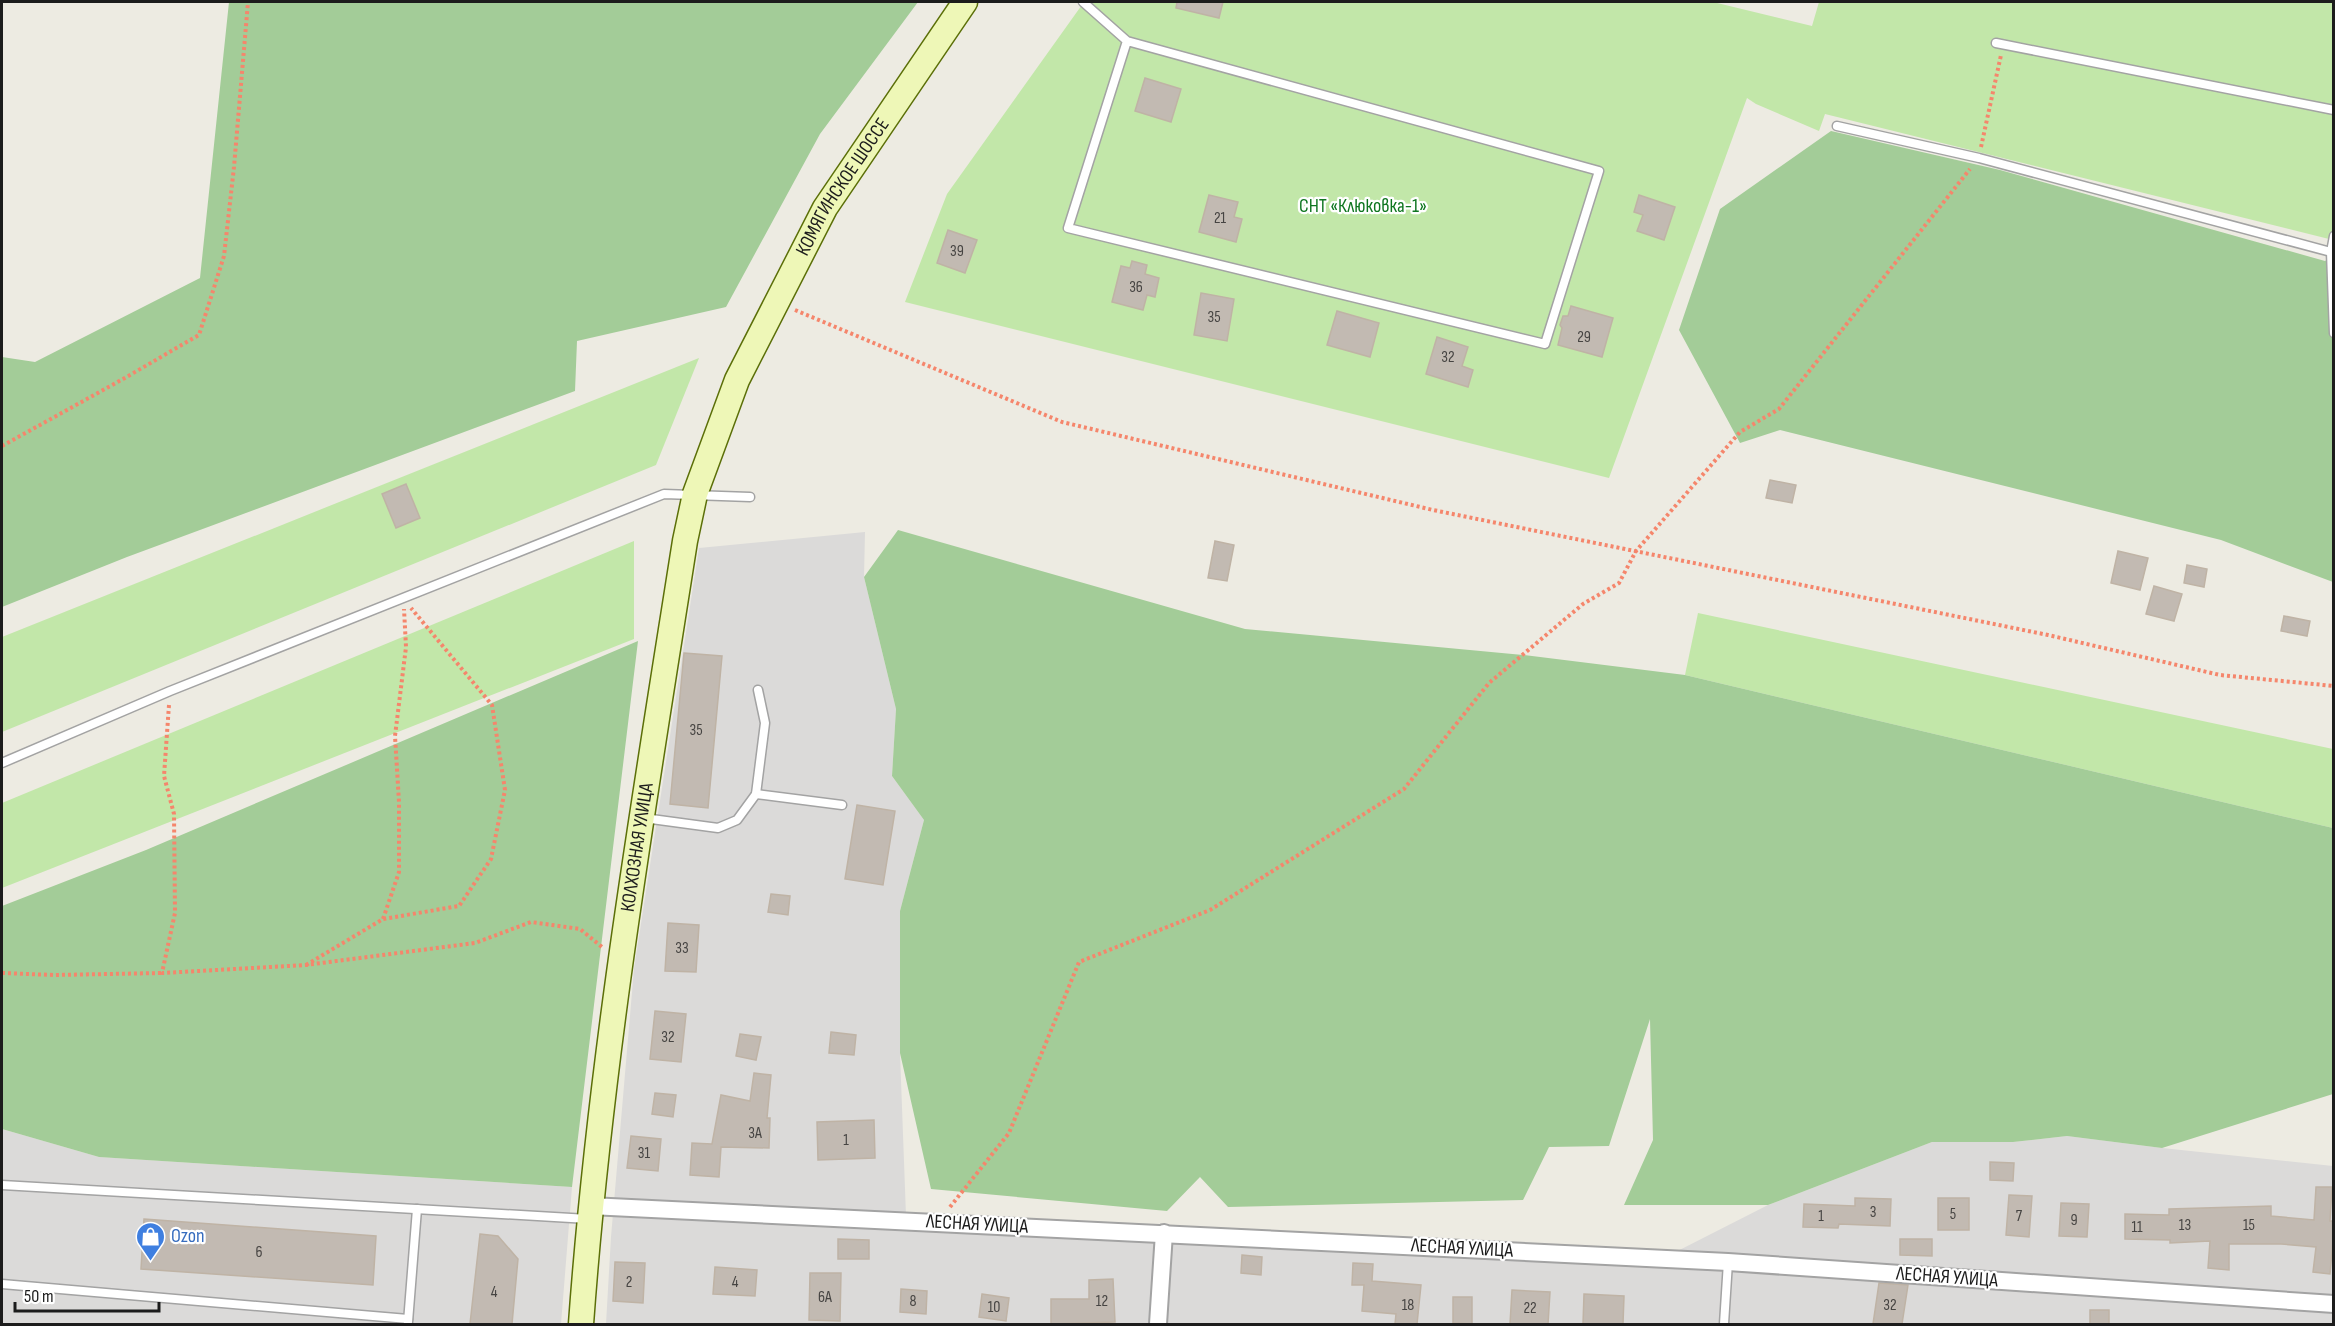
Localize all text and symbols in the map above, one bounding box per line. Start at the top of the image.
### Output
street label: КОМЯГИНСКОЕ ШОССЕ [791,113,895,260]
park label: СНТ «Клюковка-1» [1299,194,1427,218]
house number: 21 [1214,209,1227,228]
house number: 39 [950,242,964,261]
house number: 36 [1129,278,1143,297]
house number: 35 [1207,308,1221,327]
house number: 29 [1577,328,1591,347]
house number: 32 [1441,348,1455,367]
house number: 35 [689,721,703,740]
street label: КОЛХОЗНАЯ УЛИЦА [616,781,659,913]
house number: 33 [675,939,689,958]
house number: 32 [661,1028,675,1047]
house number: 3А [748,1124,762,1143]
house number: 1 [843,1131,849,1150]
house number: 31 [638,1144,651,1163]
house number: 3 [1870,1203,1876,1222]
house number: 5 [1950,1205,1956,1224]
house number: 1 [1818,1207,1824,1226]
house number: 7 [2016,1207,2023,1226]
street label: ЛЕСНАЯ УЛИЦА [924,1209,1029,1239]
house number: 9 [2070,1211,2078,1230]
house number: 13 [2179,1216,2191,1235]
house number: 15 [2243,1216,2255,1235]
house number: 11 [2131,1218,2143,1237]
shop icon: Ozon [134,1220,166,1262]
place label: Ozon [171,1224,205,1248]
street label: ЛЕСНАЯ УЛИЦА [1409,1233,1514,1263]
house number: 6 [255,1243,263,1262]
street label: ЛЕСНАЯ УЛИЦА [1894,1261,1999,1293]
house number: 2 [626,1273,632,1292]
house number: 4 [732,1273,739,1292]
scale bar [15,1275,159,1313]
house number: 4 [491,1283,498,1302]
text: 50 m [24,1286,54,1307]
house number: 6А [818,1288,832,1307]
house number: 8 [909,1292,917,1311]
house number: 12 [1096,1292,1108,1311]
house number: 18 [1402,1296,1414,1315]
house number: 32 [1883,1296,1897,1315]
house number: 10 [988,1298,1000,1317]
house number: 22 [1523,1299,1537,1318]

